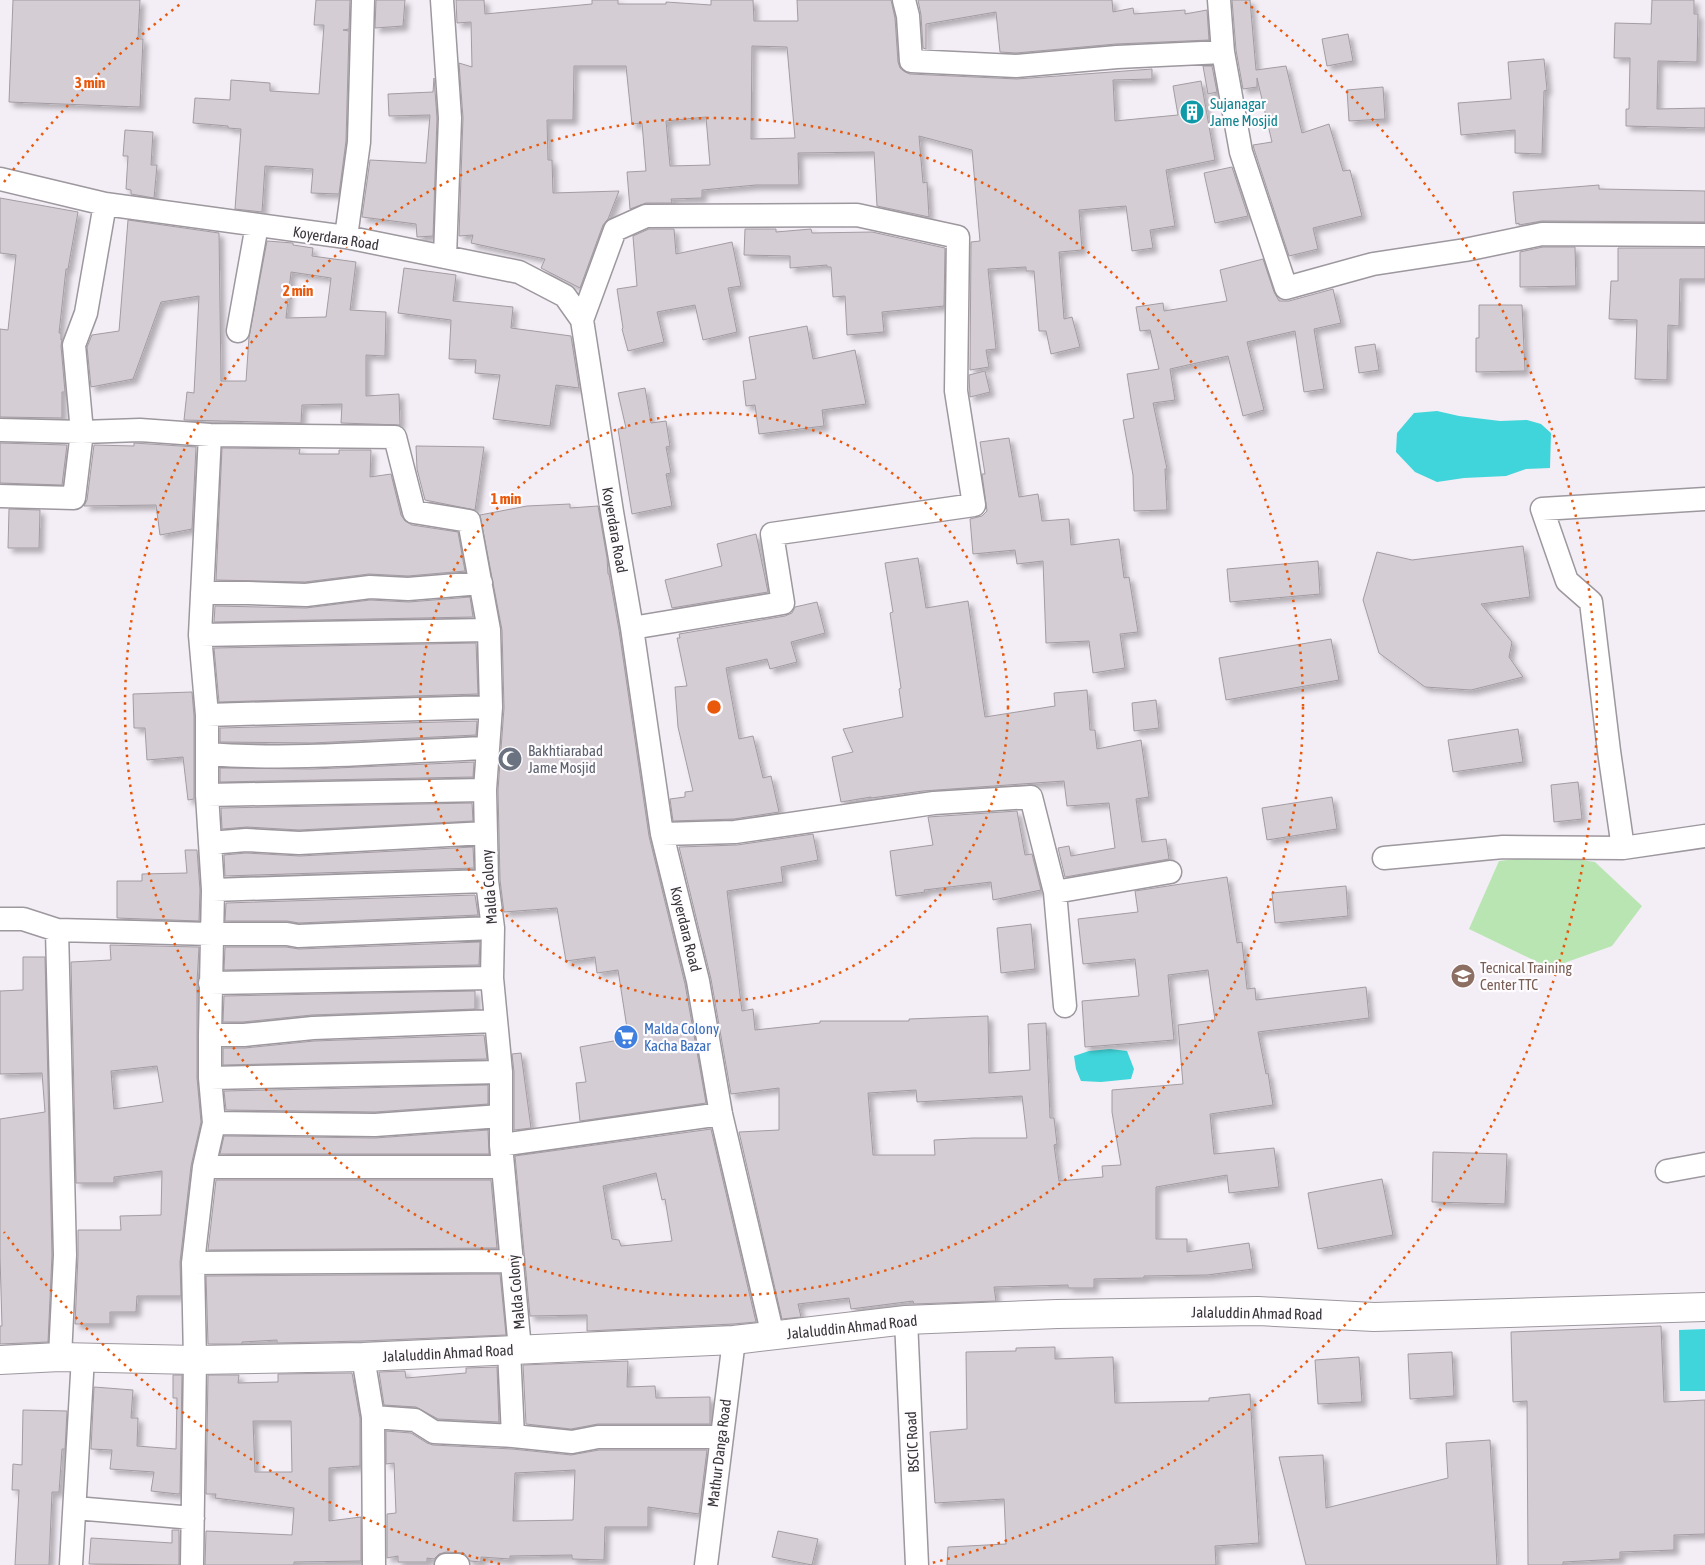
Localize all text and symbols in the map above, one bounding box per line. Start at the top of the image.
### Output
text: 3 min [75,74,105,91]
place label: Sujanagar Jame Mosjid [1210,95,1278,129]
building icon: Sujanagar Jame Mosjid [1179,99,1205,125]
street label: Koyerdara Road [292,223,380,253]
text: 2 min [283,282,313,299]
street label: Koyerdara Road [599,486,631,574]
text: 1 min [491,490,521,507]
centre of rings [705,698,723,716]
place label: Bakhtiarabad Jame Mosjid [528,742,603,776]
mosque icon: Bakhtiarabad Jame Mosjid [497,746,523,772]
street label: Malda Colony [478,849,500,925]
street label: Koyerdara Road [667,885,705,973]
place label: Tecnical Training Center TTC [1480,959,1572,993]
school or university icon: Tecnical Training Center TTC [1450,963,1476,989]
place label: Malda Colony Kacha Bazar [644,1020,719,1054]
supermarket icon: Malda Colony Kacha Bazar [613,1024,639,1050]
street label: Malda Colony [504,1254,528,1330]
street label: Jalaluddin Ahmad Road [1191,1303,1323,1323]
street label: Jalaluddin Ahmad Road [786,1312,918,1342]
street label: Jalaluddin Ahmad Road [382,1341,514,1365]
street label: Mathur Danga Road [704,1398,734,1508]
street label: BSCIC Road [902,1411,922,1473]

